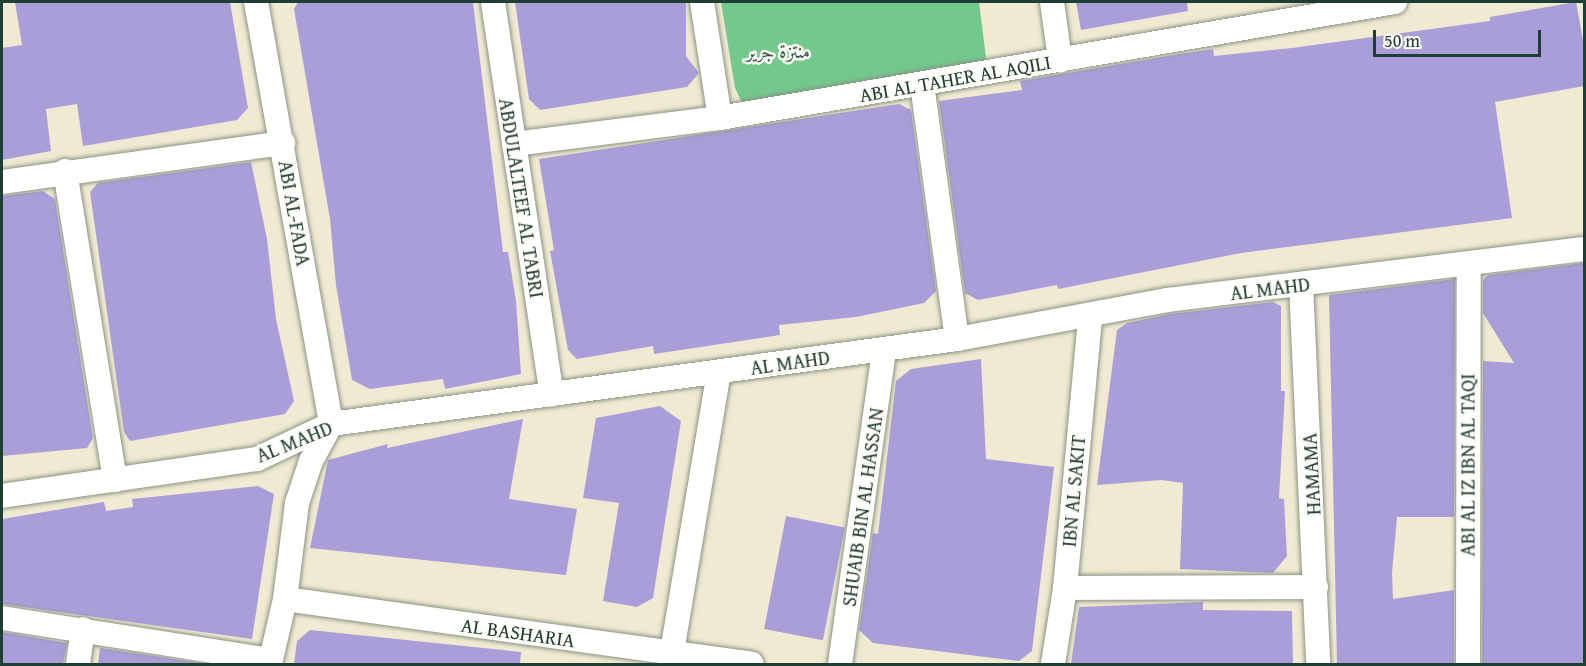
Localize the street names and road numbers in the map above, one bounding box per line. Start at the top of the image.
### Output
street label: ABI AL TAHER AL AQILI [857,49,1053,107]
street label: ABDULALTEEF AL TABRI [494,96,550,300]
street label: ABI AL-FADA [274,158,316,268]
street label: AL MAHD [1229,271,1311,305]
street label: AL MAHD [749,345,831,379]
street label: ABI AL IZ IBN AL TAQI [1455,374,1479,556]
street label: SHUAIB BIN AL HASSAN [836,406,888,608]
street label: AL MAHD [252,415,336,467]
street label: HAMAMA [1297,432,1325,516]
street label: IBN AL SAKIT [1056,434,1090,548]
street label: AL BASHARIA [460,612,576,652]

